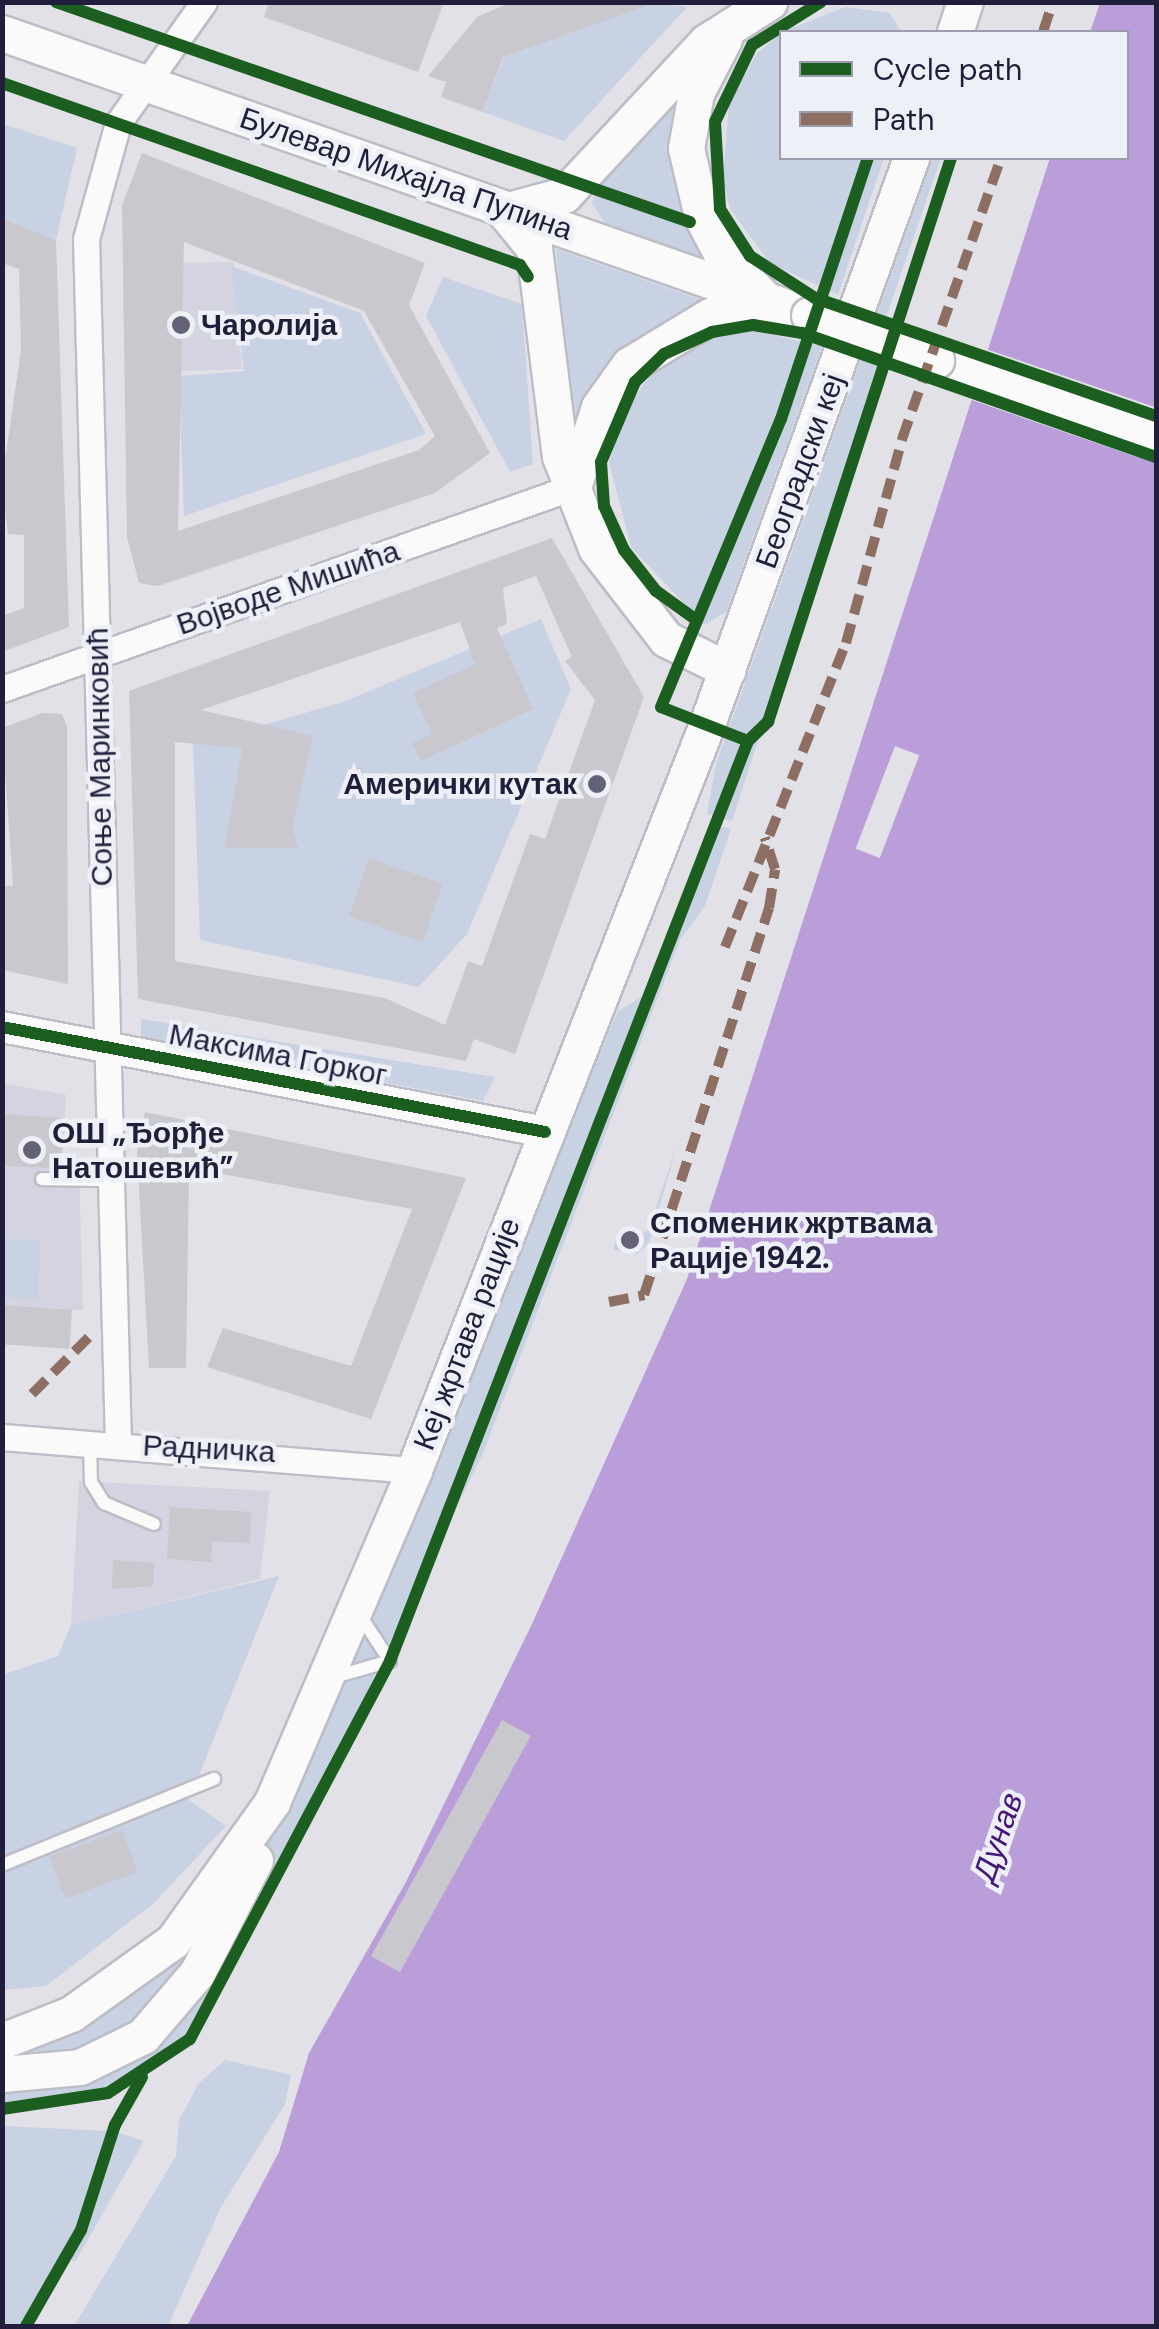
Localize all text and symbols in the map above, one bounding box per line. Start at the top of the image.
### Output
legend [779,30,1129,160]
text: Cycle path [873,50,1022,89]
street label: Булевар Михајла Пупина [235,100,577,248]
text: Path [873,100,935,139]
place label: Чаролија [201,307,337,343]
marker: Чаролија [170,314,192,336]
street label: Београдски кеј [748,369,852,573]
street label: Војводе Мишића [172,533,404,643]
street label: Соње Маринковић [80,627,120,887]
place label: Амерички кутак [343,766,577,802]
marker: Амерички кутак [586,773,608,795]
street label: Максима Горког [166,1016,390,1094]
place label: ОШ „Ђорђе Натошевић” [52,1115,233,1186]
marker: ОШ „Ђорђе Натошевић” [21,1139,43,1161]
place label: Споменик жртвама Рације 1942. [650,1205,932,1276]
street label: Кеј жртава рације [406,1213,528,1455]
marker: Споменик жртвама Рације 1942. [619,1229,641,1251]
street label: Радничка [142,1428,276,1470]
water label: Дунав [965,1788,1031,1886]

